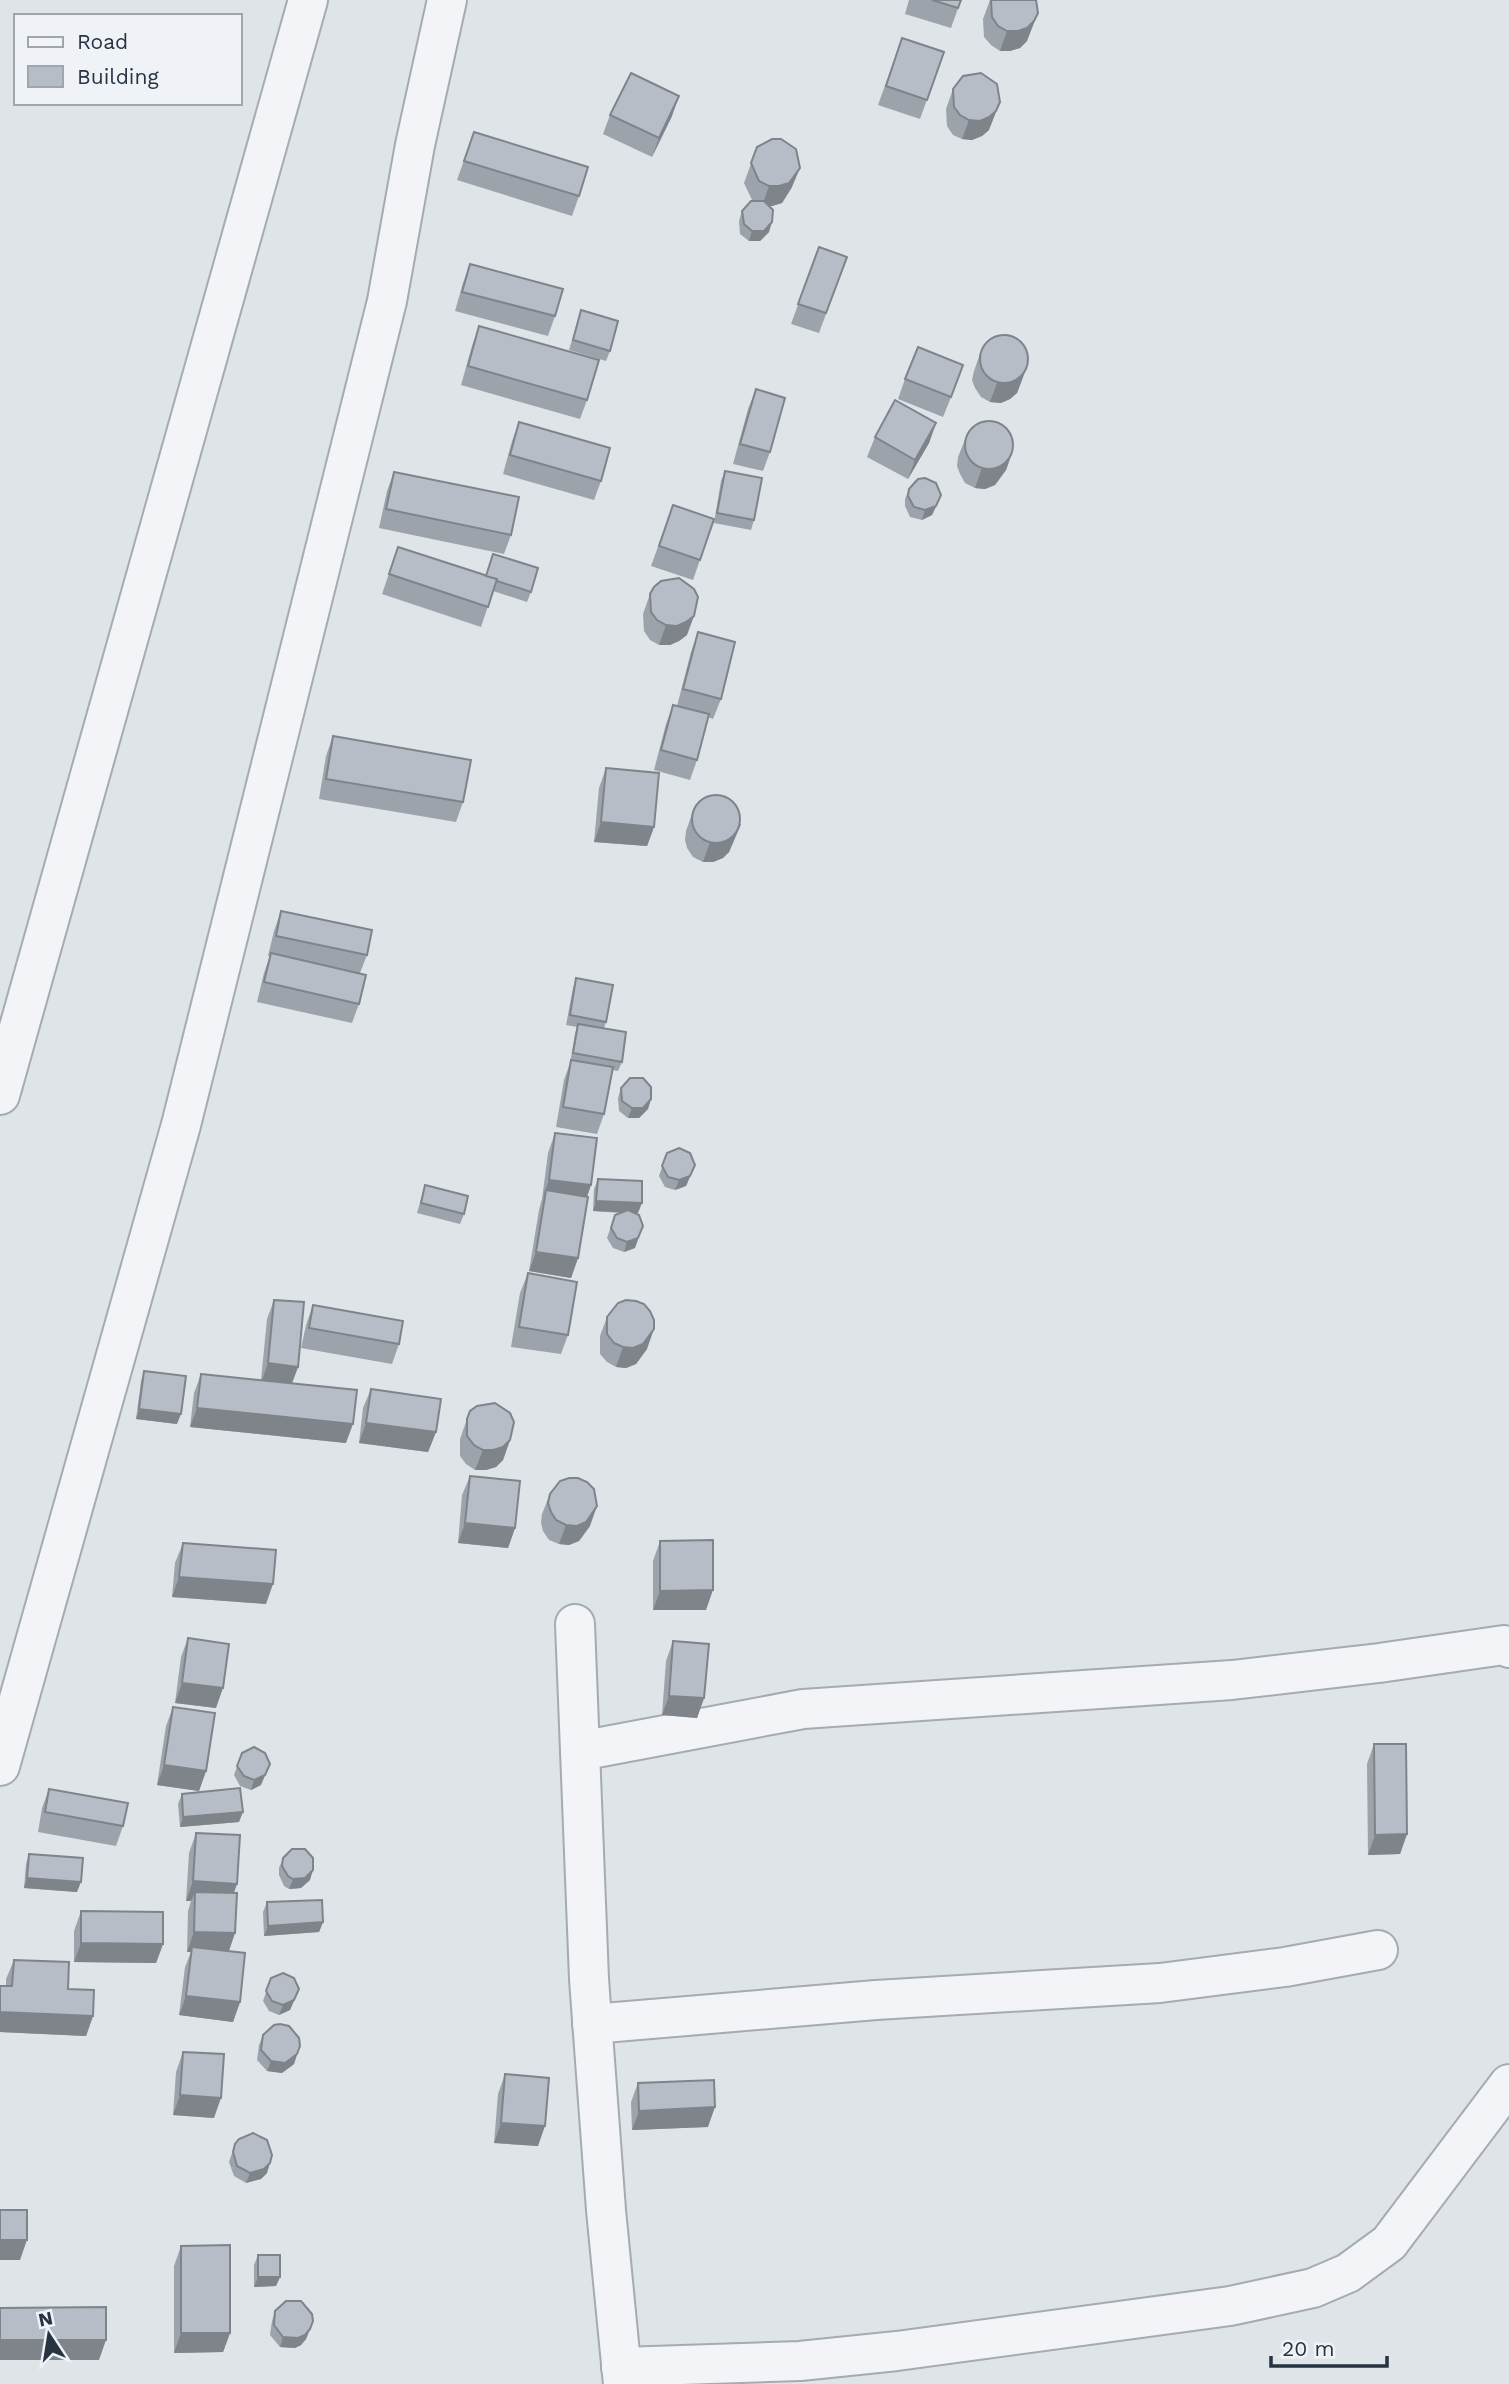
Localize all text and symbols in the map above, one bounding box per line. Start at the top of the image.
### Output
legend [14,14,242,105]
text: Road [77,29,128,54]
text: Building [77,64,159,89]
north arrow [14,2300,84,2370]
text: N [36,2306,55,2332]
scale bar [1271,2324,1386,2368]
text: 20 m [1282,2336,1334,2361]

